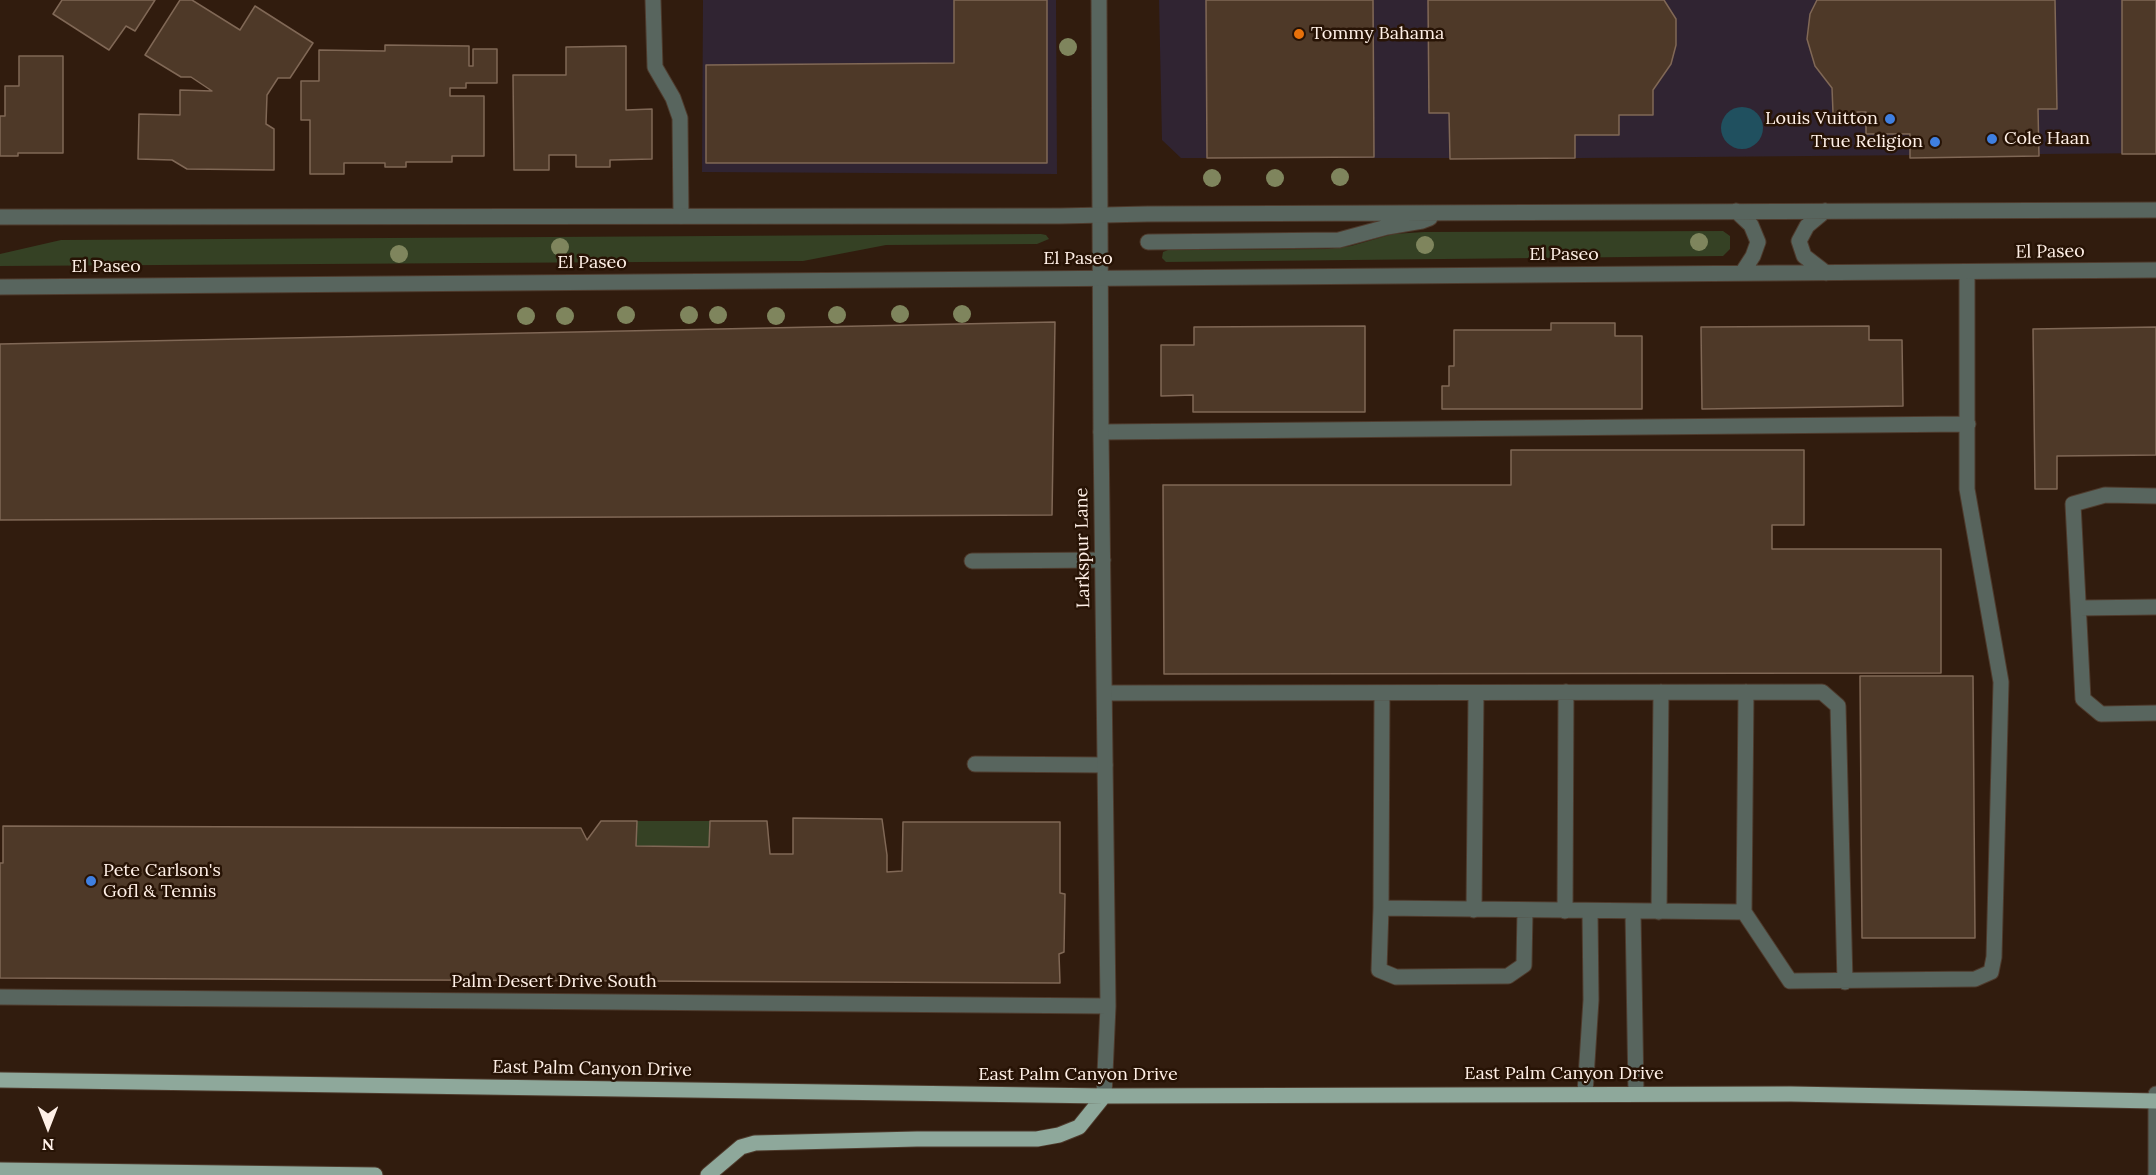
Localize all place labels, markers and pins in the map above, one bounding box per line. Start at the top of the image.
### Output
place label: Tommy Bahama [1311,23,1444,45]
marker: Tommy Bahama [1292,27,1306,41]
place label: Louis Vuitton [1765,108,1878,130]
marker: Louis Vuitton [1883,112,1897,126]
place label: Cole Haan [2004,128,2090,150]
place label: True Religion [1811,131,1923,153]
marker: Cole Haan [1985,132,1999,146]
marker: True Religion [1928,135,1942,149]
place label: Pete Carlson's Gofl & Tennis [103,860,221,902]
marker: Pete Carlson's Gofl & Tennis [84,874,98,888]

